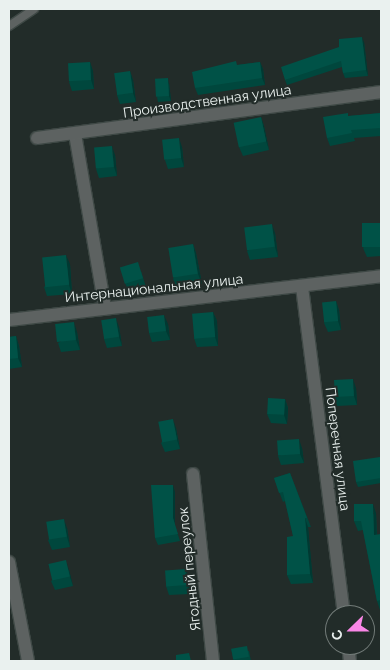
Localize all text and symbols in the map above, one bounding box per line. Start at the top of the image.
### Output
street label: Производственная улица [122,81,292,121]
street label: Интернациональная улица [64,270,244,306]
street label: Поперечная улица [322,386,354,512]
street label: Ягодный переулок [174,506,204,632]
north arrow [325,605,375,655]
text: С [328,628,346,643]

